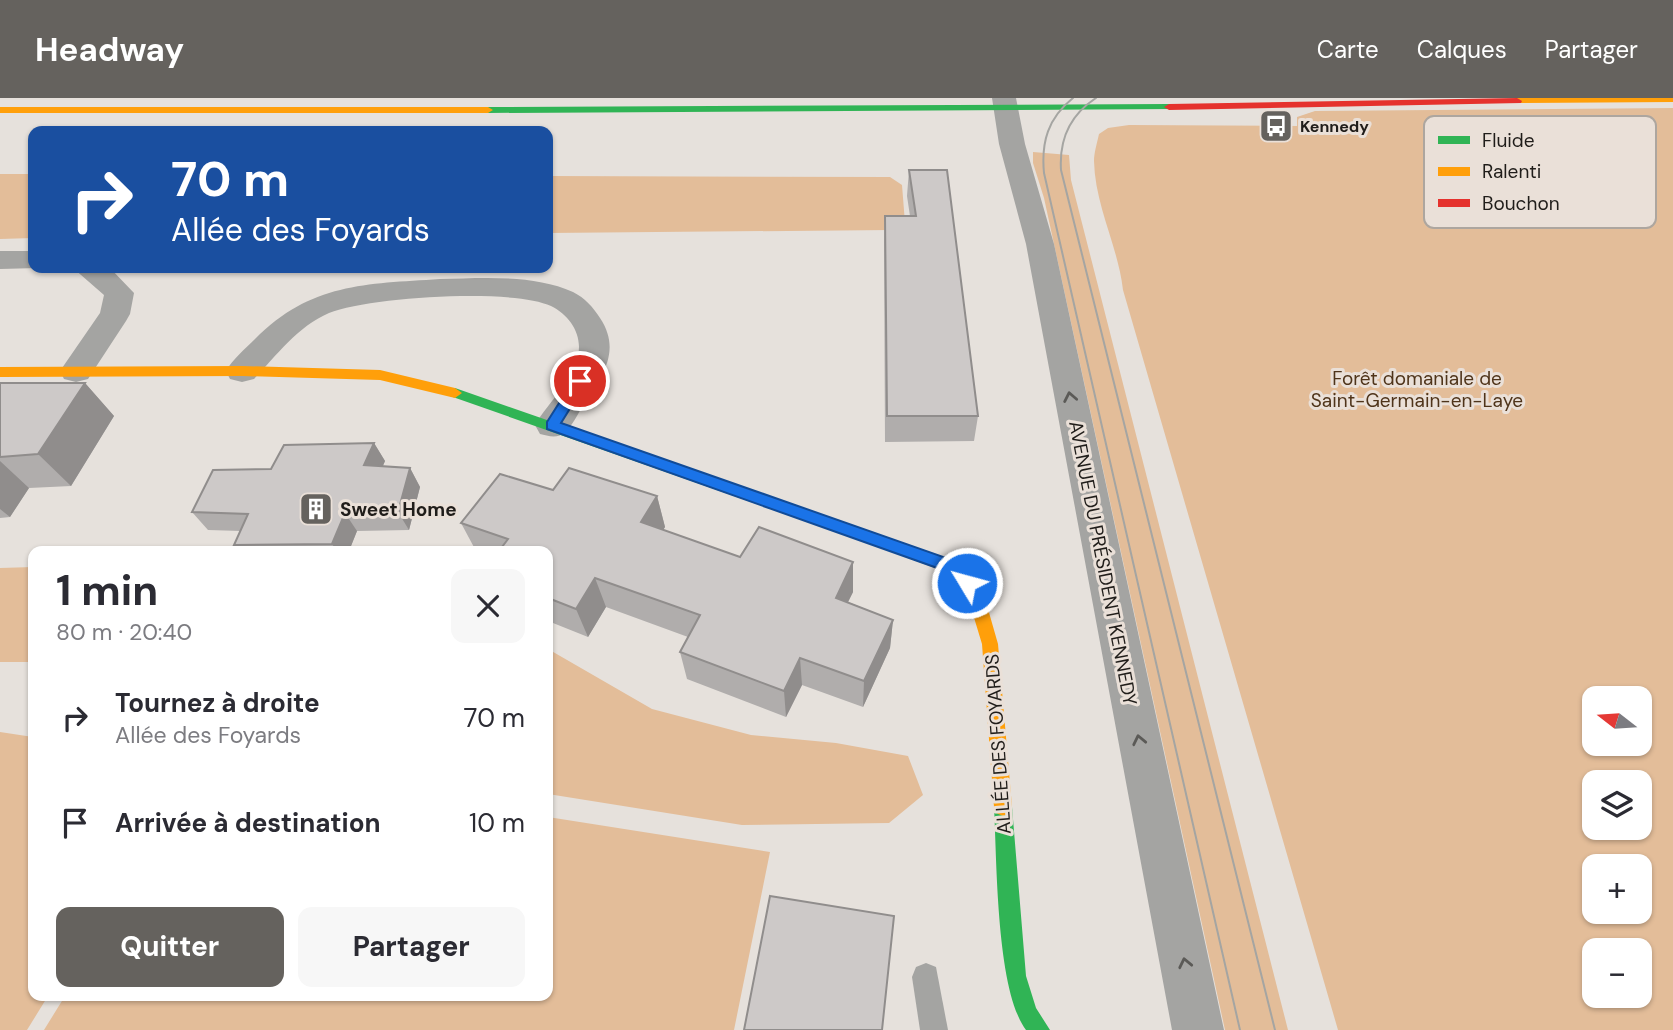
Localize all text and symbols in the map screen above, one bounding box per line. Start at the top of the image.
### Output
text: Headway [35,28,184,71]
text: Carte [1317,34,1379,65]
text: Calques [1417,34,1507,65]
text: Partager [1545,34,1638,65]
bus stop icon: Kennedy [1257,107,1295,145]
place label: Kennedy [1300,116,1369,137]
legend [1424,116,1656,228]
text: Fluide [1482,128,1535,153]
text: 70 m [171,147,289,211]
icon: right [56,154,147,245]
text: Ralenti [1482,159,1541,184]
text: Bouchon [1482,191,1560,216]
text: Allée des Foyards [171,209,430,251]
pin [550,351,610,411]
icon: arrive [561,362,599,400]
park label: Forêt domaniale de Saint-Germain-en-Laye [1311,366,1523,413]
one-way arrow [1063,391,1078,403]
street label: AVENUE DU PRÉSIDENT KENNEDY [1063,419,1143,707]
building icon: Sweet Home [297,490,335,528]
place label: Sweet Home [340,497,457,522]
position arrow [930,546,1004,620]
text: 1 min [56,563,158,618]
button: close [451,569,525,643]
text: 80 m · 20:40 [56,617,192,647]
street label: ALLÉE DES FOYARDS [979,653,1017,835]
text: Tournez à droite [115,686,320,720]
north arrow [1582,686,1652,756]
map controls [1582,686,1652,1008]
icon: right [56,699,94,737]
text: 70 m [464,701,525,735]
text: Allée des Foyards [115,720,301,750]
one-way arrow [1133,734,1148,746]
button: layers [1582,770,1652,840]
icon: arrive [56,804,94,842]
text: Arrivée à destination [115,806,381,840]
text: 10 m [469,806,525,840]
button: + [1582,854,1652,924]
button: Quitter [56,907,284,987]
button: Partager [298,907,525,987]
button: − [1582,938,1652,1008]
one-way arrow [1178,957,1193,969]

